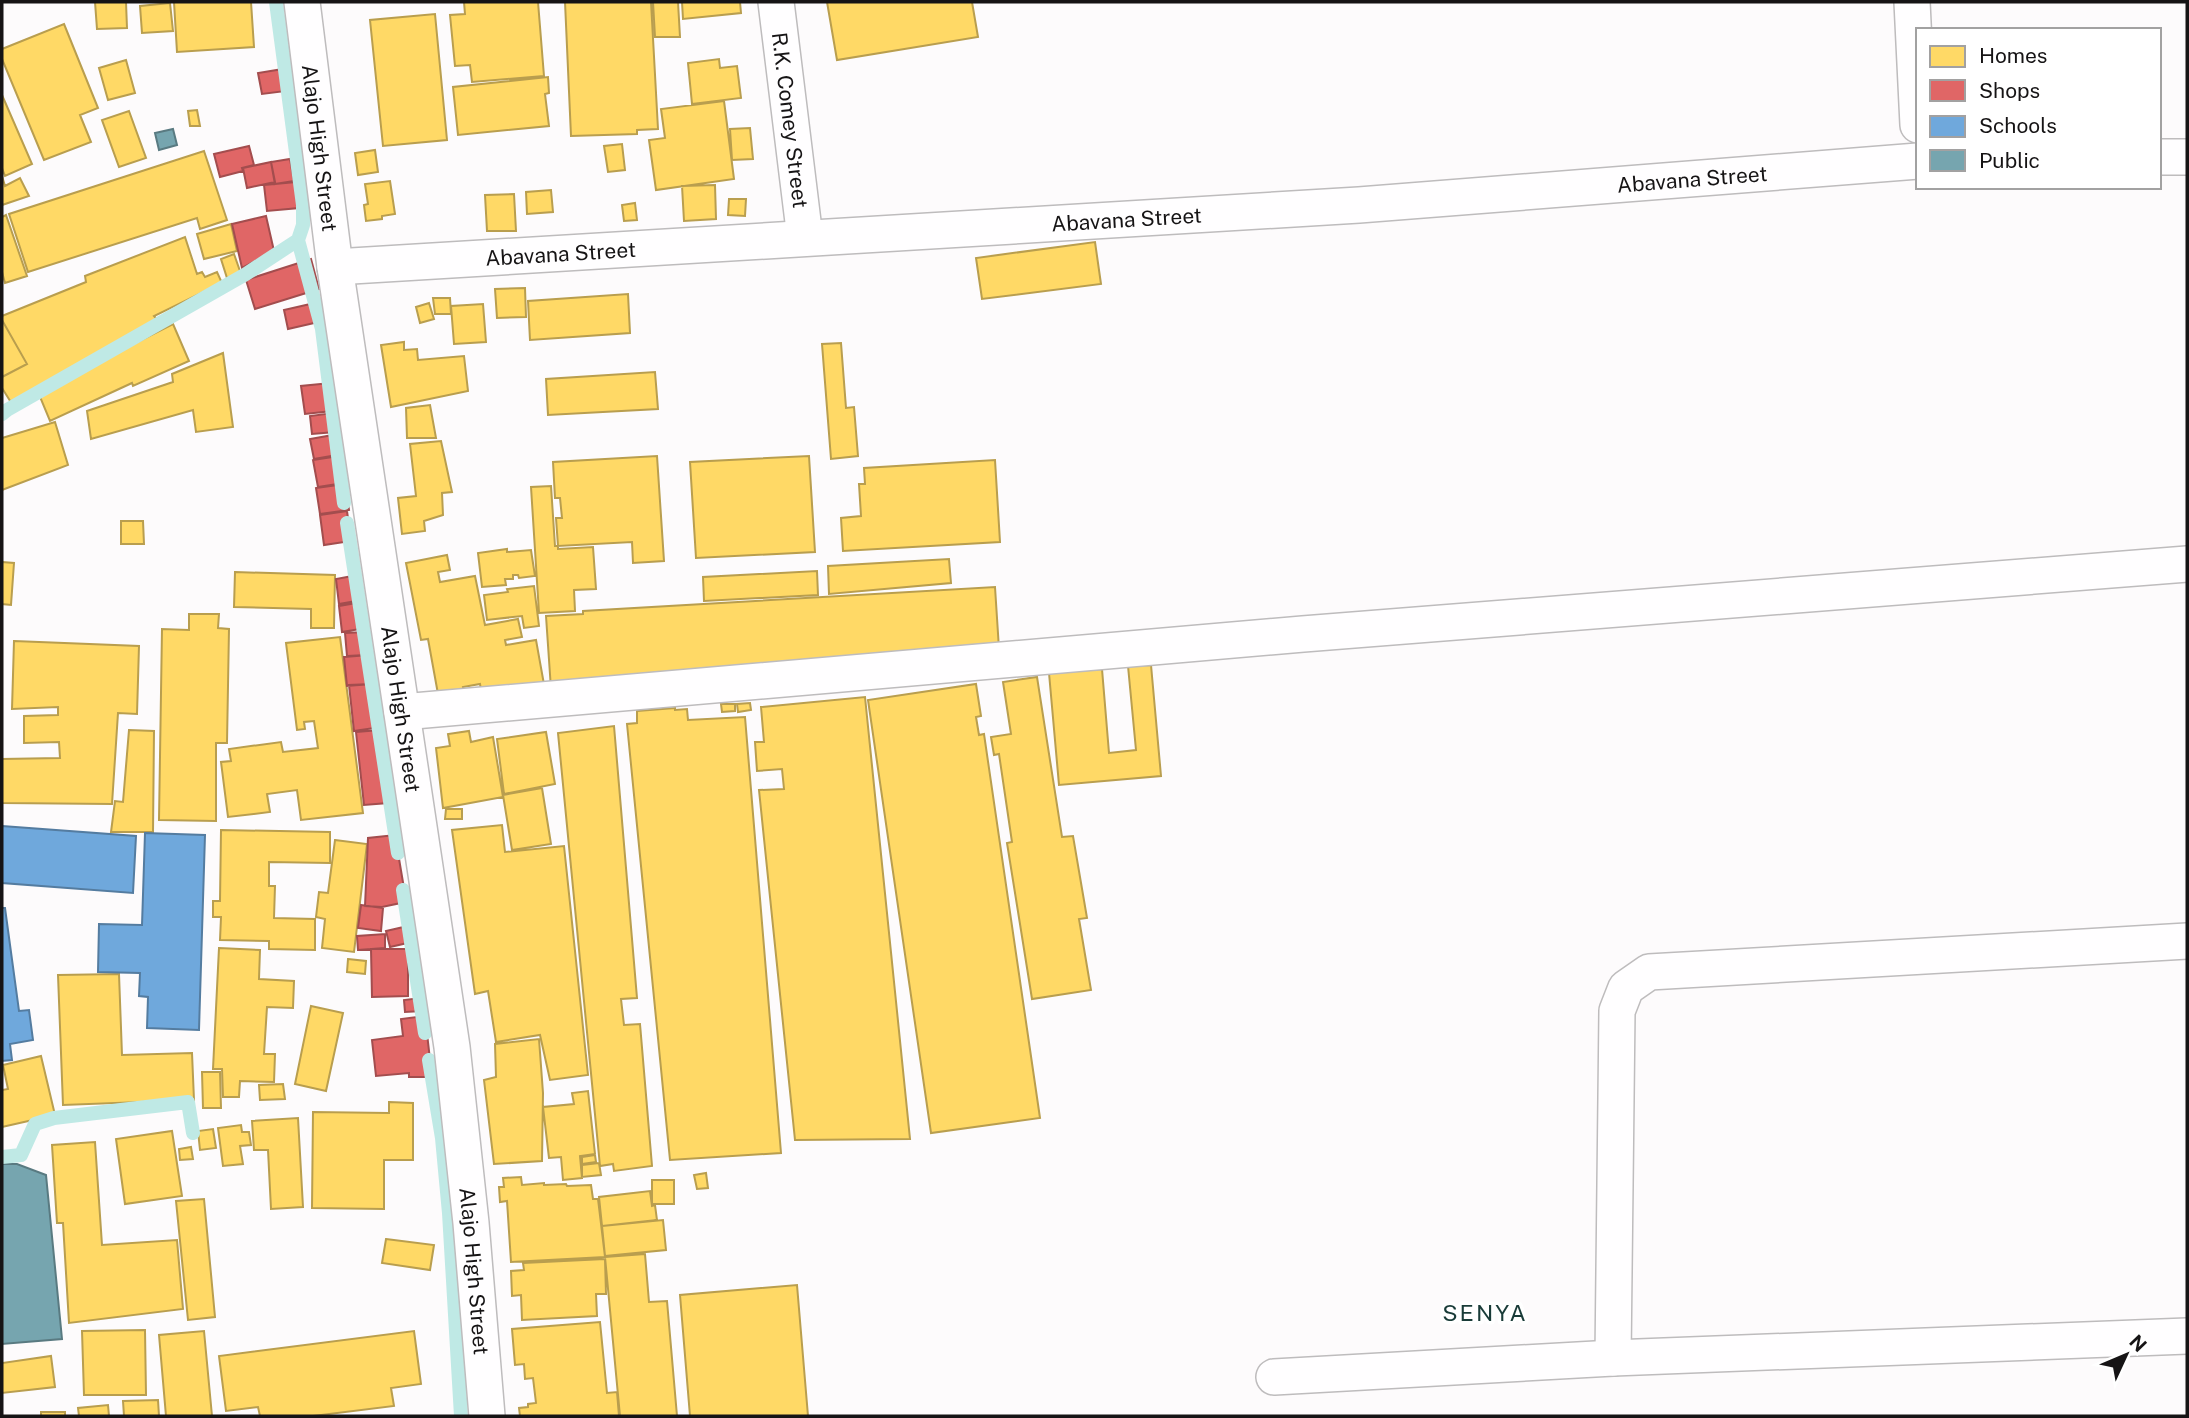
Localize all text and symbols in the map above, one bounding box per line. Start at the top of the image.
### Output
legend [1916,28,2161,189]
street label: R.K. Comey Street [767,31,814,209]
text: Homes [1979,43,2047,68]
street label: Alajo High Street [297,63,343,233]
text: Shops [1979,78,2040,103]
text: Schools [1979,113,2057,138]
text: Public [1979,148,2040,173]
street label: Abavana Street [1616,160,1768,197]
street label: Abavana Street [1051,202,1203,236]
street label: Abavana Street [485,236,637,270]
street label: Alajo High Street [376,624,426,794]
street label: Alajo High Street [455,1186,494,1356]
district label: SENYA [1442,1299,1528,1326]
north arrow [2091,1320,2161,1390]
text: N [2125,1330,2151,1356]

